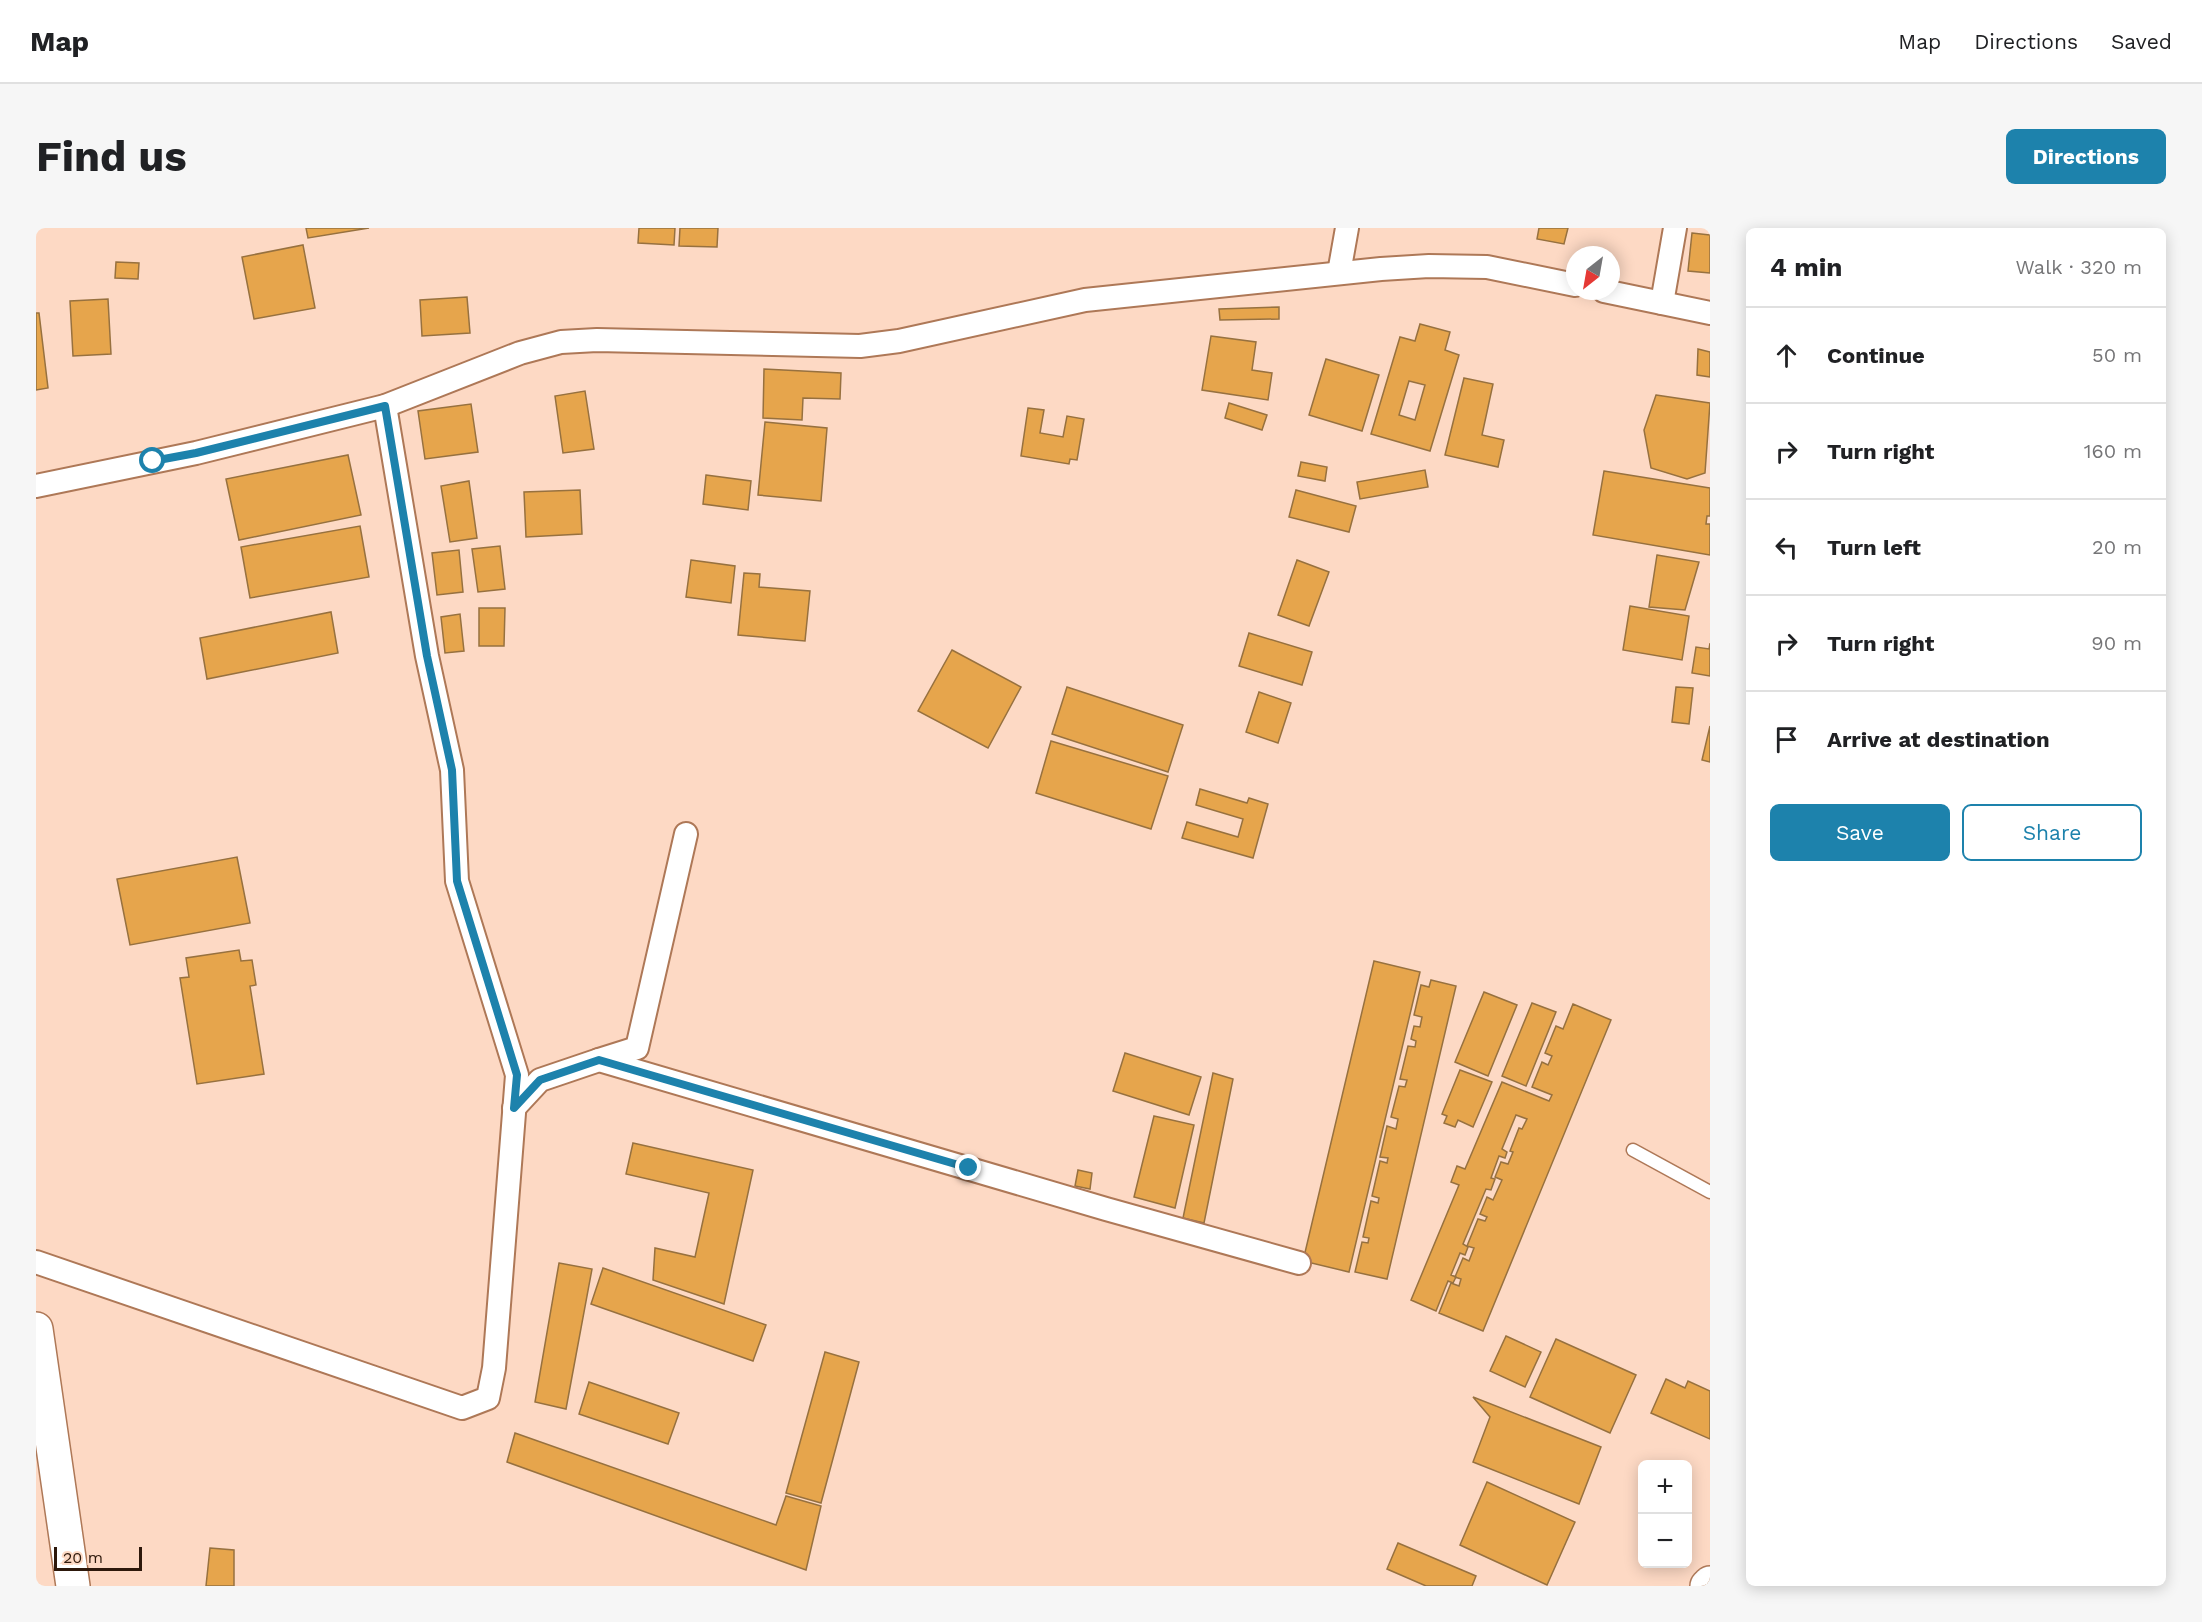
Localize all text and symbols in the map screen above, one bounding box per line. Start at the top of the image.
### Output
text: Map [30,25,89,58]
text: Map [1898,29,1941,54]
text: Directions [1974,29,2078,54]
text: Saved [2111,29,2172,54]
button: Directions [2006,129,2166,184]
text: Find us [36,132,187,181]
north arrow [1566,246,1620,300]
text: 4 min [1770,252,1842,282]
text: Walk · 320 m [2015,255,2142,279]
icon: ahead [1770,339,1803,372]
text: Continue [1827,343,1925,368]
text: 50 m [2092,343,2142,367]
icon: right [1770,435,1803,468]
text: Turn right [1827,439,1934,464]
text: 160 m [2084,439,2142,463]
route start [139,447,165,473]
icon: left [1770,531,1803,564]
text: Turn left [1827,535,1921,560]
text: 20 m [2092,535,2142,559]
icon: right [1770,627,1803,660]
text: Turn right [1827,631,1934,656]
text: 90 m [2091,631,2142,655]
icon: arrive [1770,723,1803,756]
text: Arrive at destination [1827,727,2050,752]
button: Save [1770,804,1950,861]
button: Share [1962,804,2142,861]
route end [955,1154,981,1180]
map controls [1638,1460,1692,1568]
button: + [1638,1460,1692,1514]
button: − [1638,1514,1692,1568]
scale bar [54,1544,142,1572]
text: 20 m [63,1548,103,1567]

